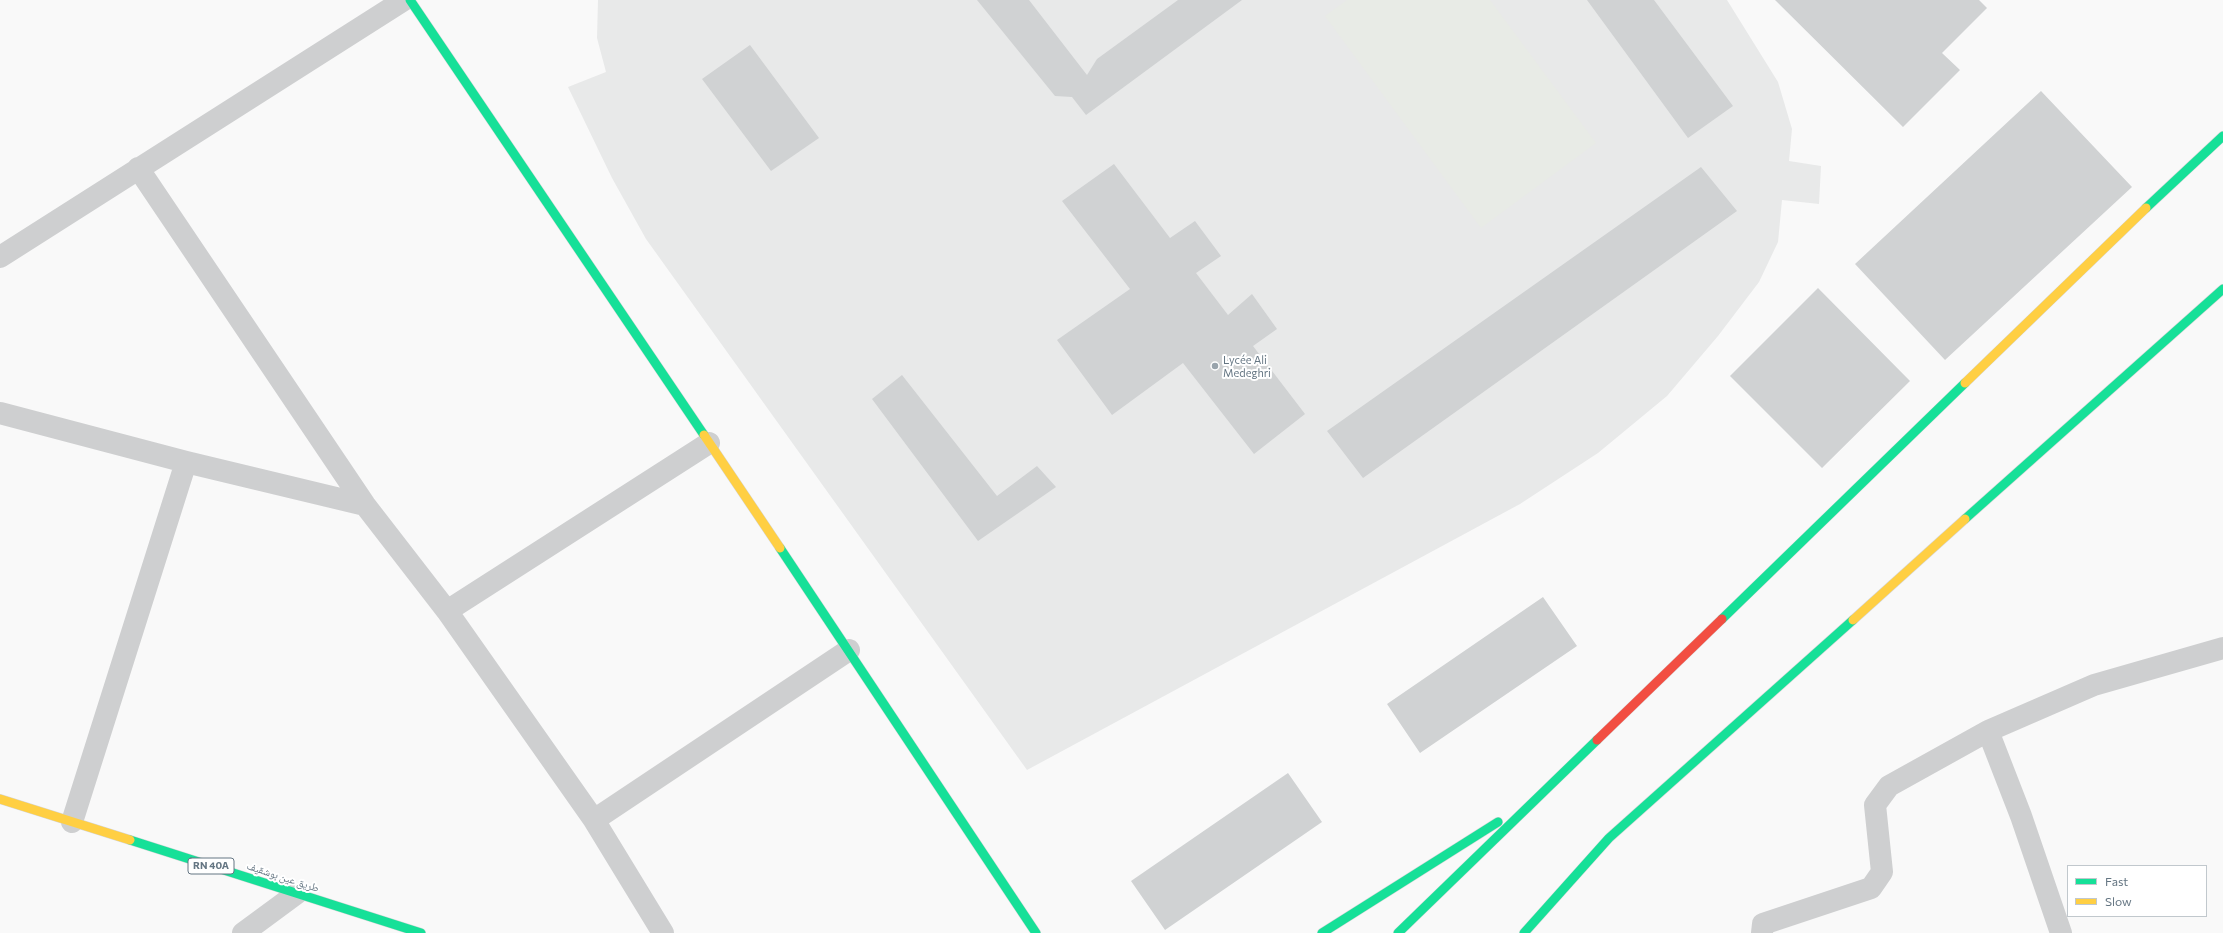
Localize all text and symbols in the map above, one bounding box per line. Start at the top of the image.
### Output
place label: Lycée Ali Medeghri [1223,353,1271,379]
marker: Lycée Ali Medeghri [1210,361,1220,371]
road number: RN 40A [188,858,234,874]
street label: طريق عين بوشقيف [245,859,321,895]
legend [2067,865,2207,917]
text: Fast [2105,874,2128,888]
text: Slow [2105,894,2132,908]

